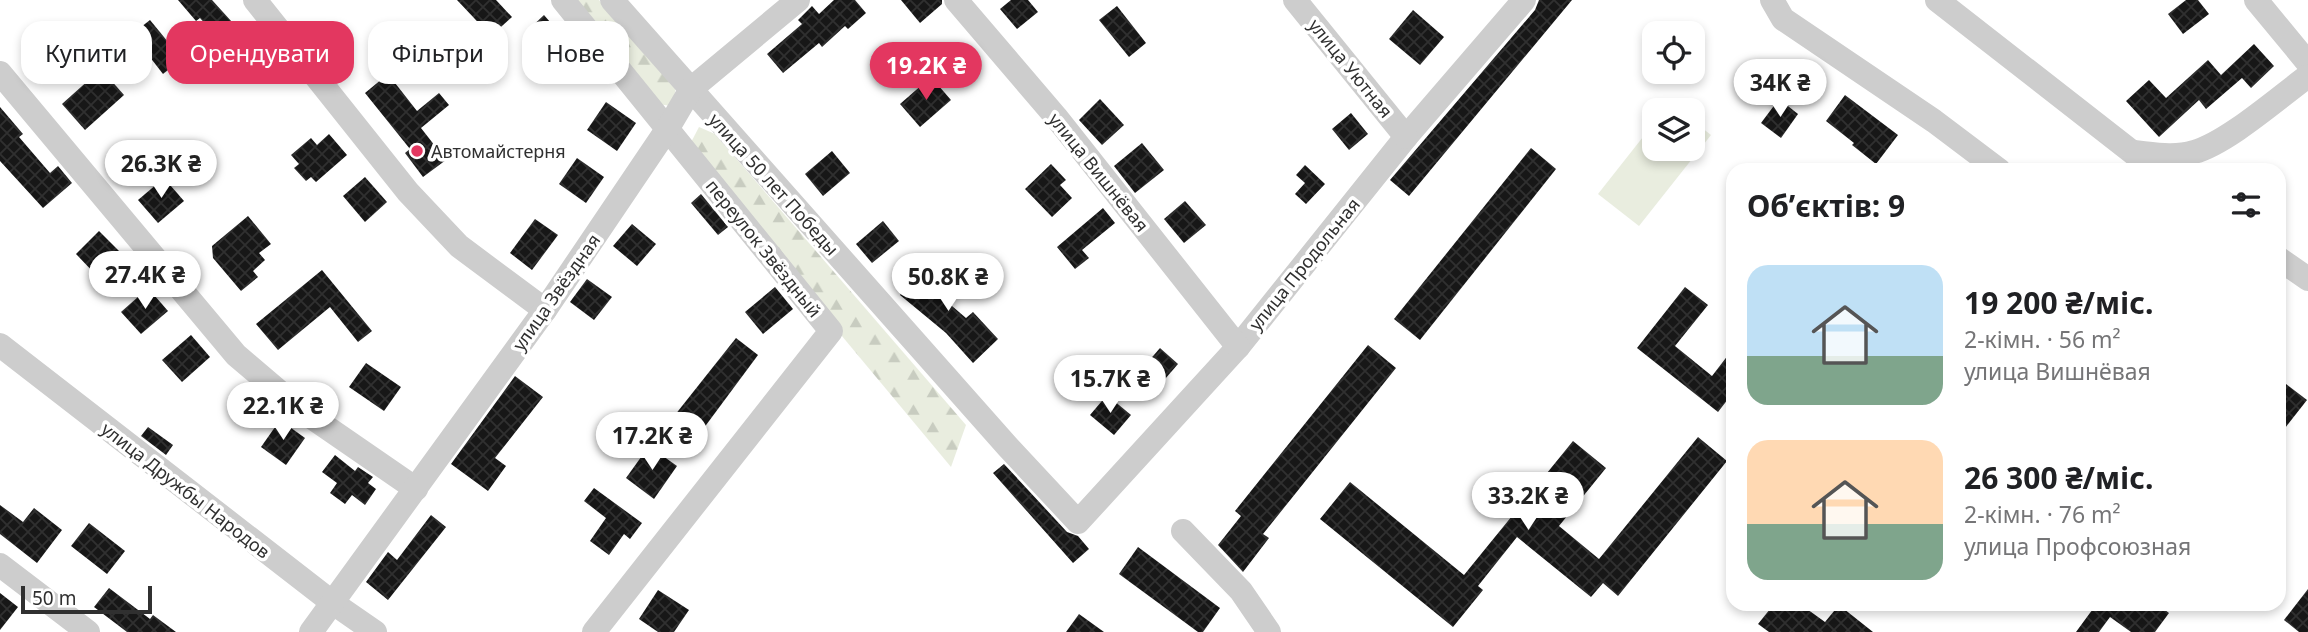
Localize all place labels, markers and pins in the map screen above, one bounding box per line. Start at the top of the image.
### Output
pin: 19.2K ₴ [861,42,991,102]
pin: 34K ₴ [1731,60,1829,119]
place label: Автомайстерня [431,139,566,163]
pin: 26.3K ₴ [96,140,226,200]
marker: Автомайстерня [409,143,425,159]
pin: 27.4K ₴ [80,252,210,311]
pin: 50.8K ₴ [883,254,1013,313]
pin: 15.7K ₴ [1045,356,1175,415]
pin: 22.1K ₴ [218,382,348,442]
pin: 17.2K ₴ [587,412,717,472]
pin: 33.2K ₴ [1463,472,1593,532]

